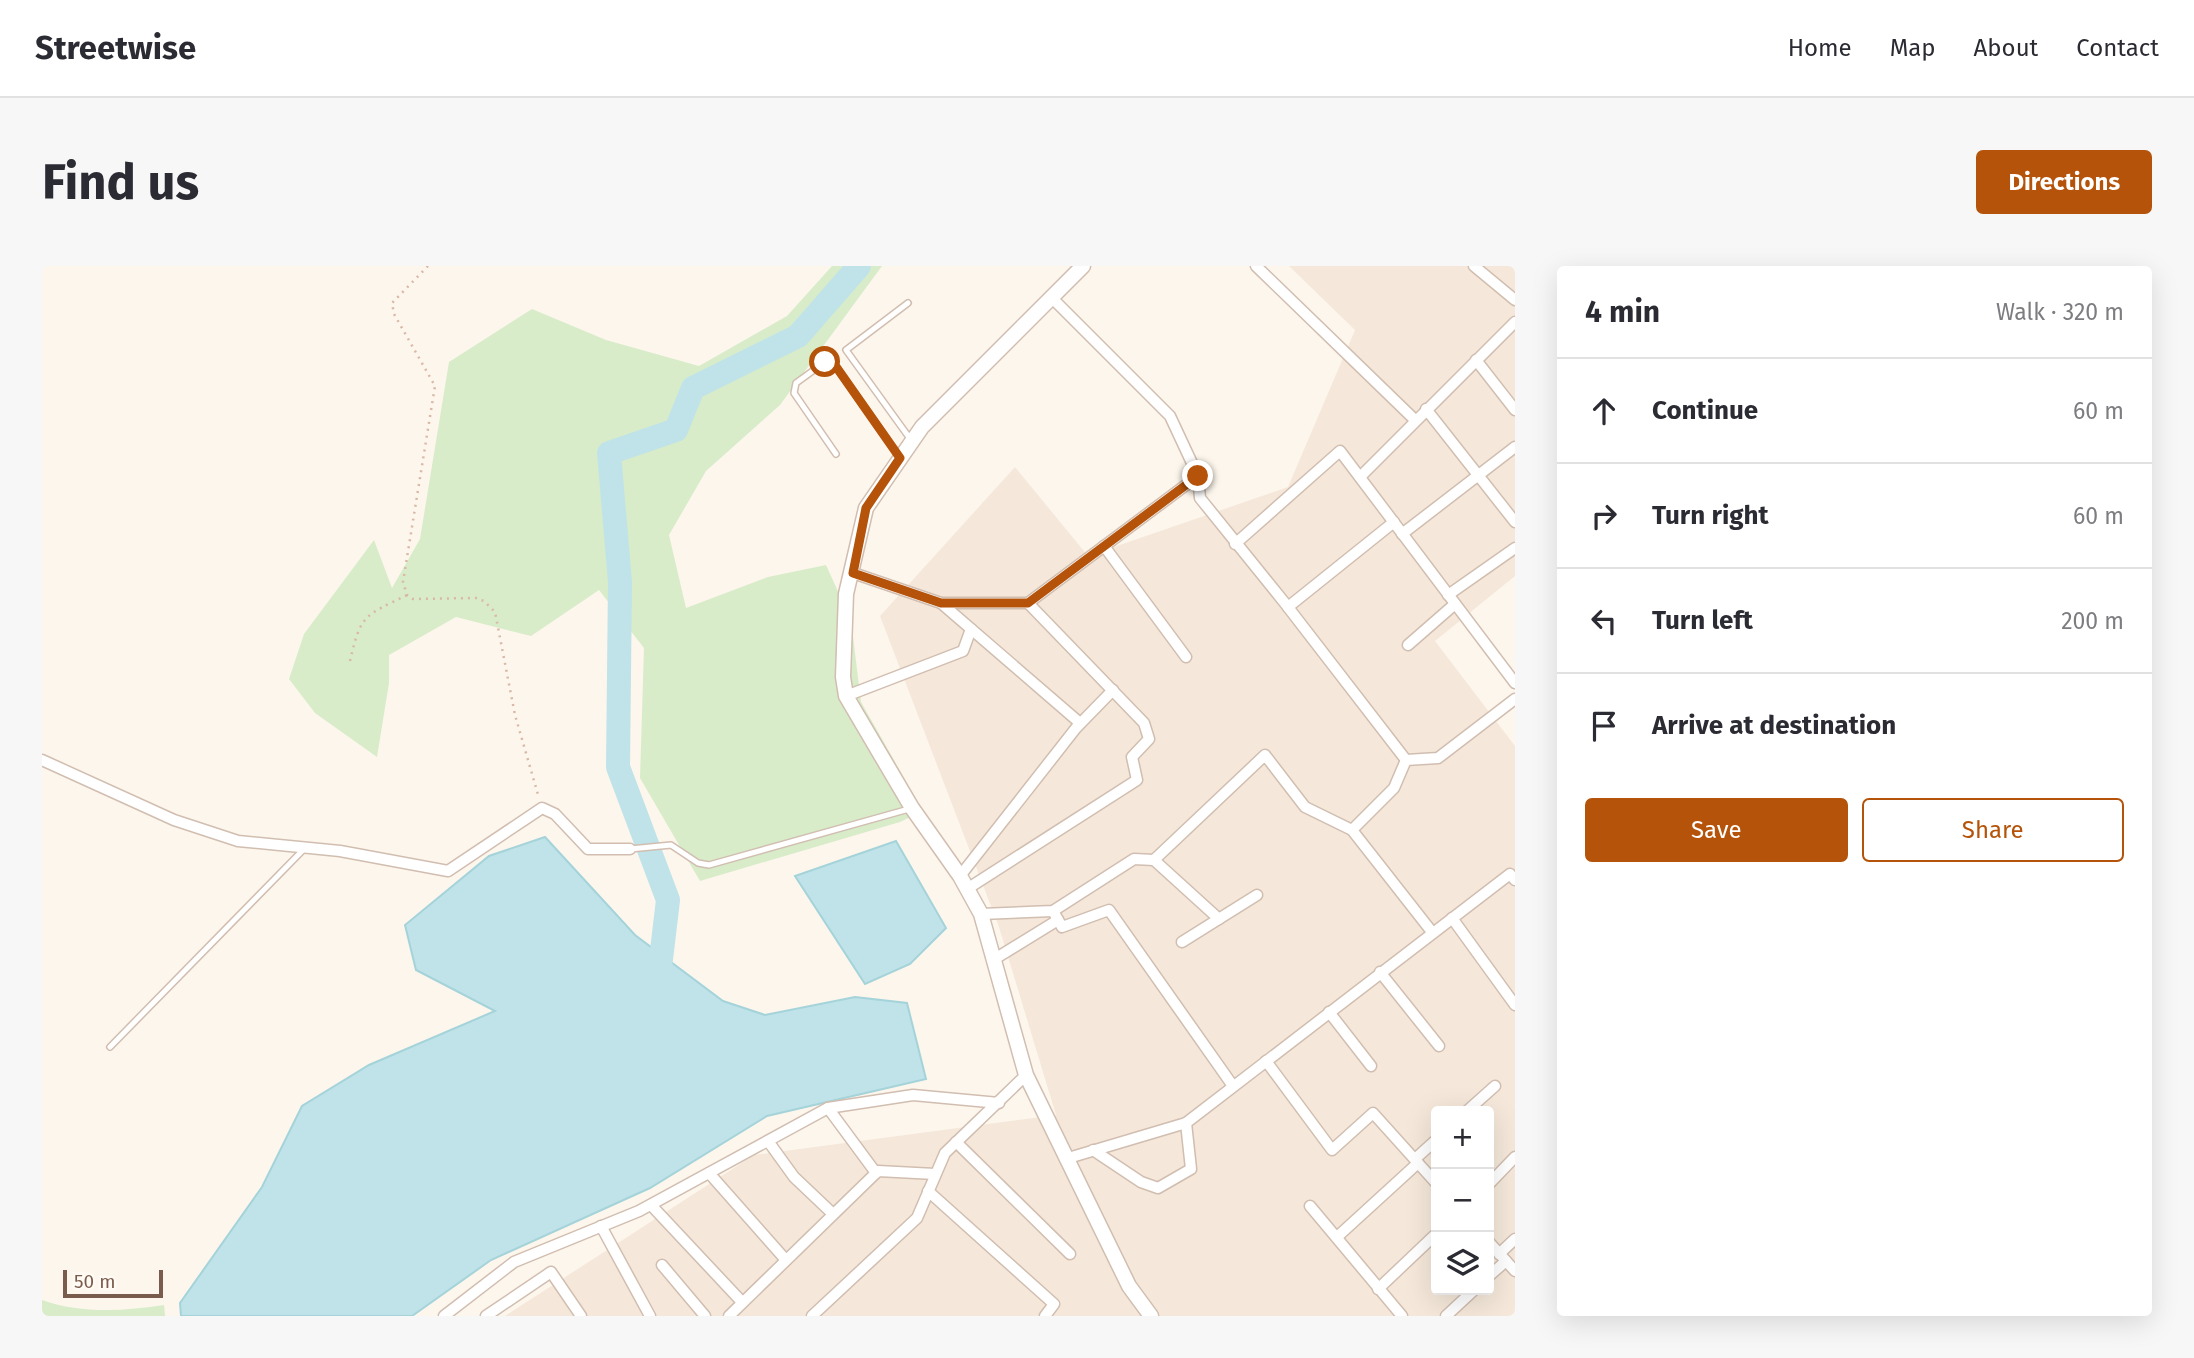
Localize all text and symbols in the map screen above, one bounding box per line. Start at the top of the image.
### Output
text: Streetwise [35,28,196,68]
text: Home [1788,34,1852,62]
text: Map [1890,34,1936,62]
text: About [1974,34,2038,62]
text: Contact [2076,34,2159,62]
button: Directions [1976,150,2152,214]
text: Find us [42,153,199,212]
text: 4 min [1585,294,1660,330]
text: Walk · 320 m [1996,298,2124,326]
route start [809,346,840,377]
icon: ahead [1585,392,1623,430]
text: Continue [1652,395,1758,426]
text: 60 m [2073,397,2124,425]
route end [1182,460,1213,491]
icon: right [1585,497,1623,535]
text: Turn right [1652,500,1769,531]
text: 60 m [2073,502,2124,530]
icon: left [1585,602,1623,640]
text: Turn left [1652,605,1753,636]
text: 200 m [2061,607,2124,635]
icon: arrive [1585,707,1623,745]
text: Arrive at destination [1652,710,1896,741]
button: Save [1585,798,1848,862]
button: Share [1862,798,2124,862]
map controls [1431,1106,1494,1295]
button: + [1431,1106,1494,1169]
button: − [1431,1169,1494,1232]
button: layers [1431,1232,1494,1295]
scale bar [63,1267,163,1299]
text: 50 m [74,1270,115,1293]

